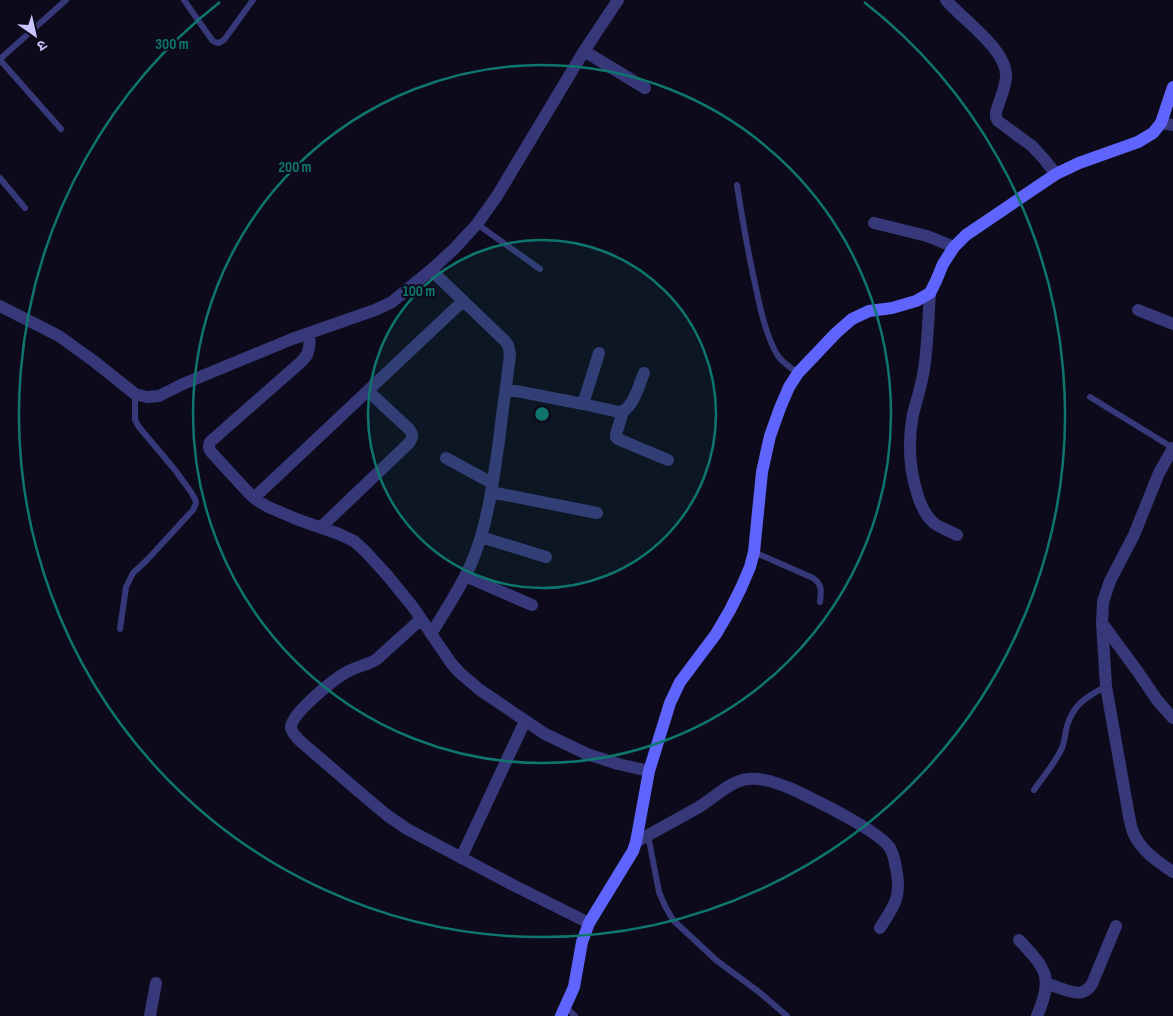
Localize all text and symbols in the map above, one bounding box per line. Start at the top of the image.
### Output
north arrow [10,10,60,60]
text: 300 m [155,35,189,54]
text: उ [33,36,50,55]
text: 200 m [278,158,312,177]
text: 100 m [403,282,435,301]
centre of rings [533,405,551,423]

